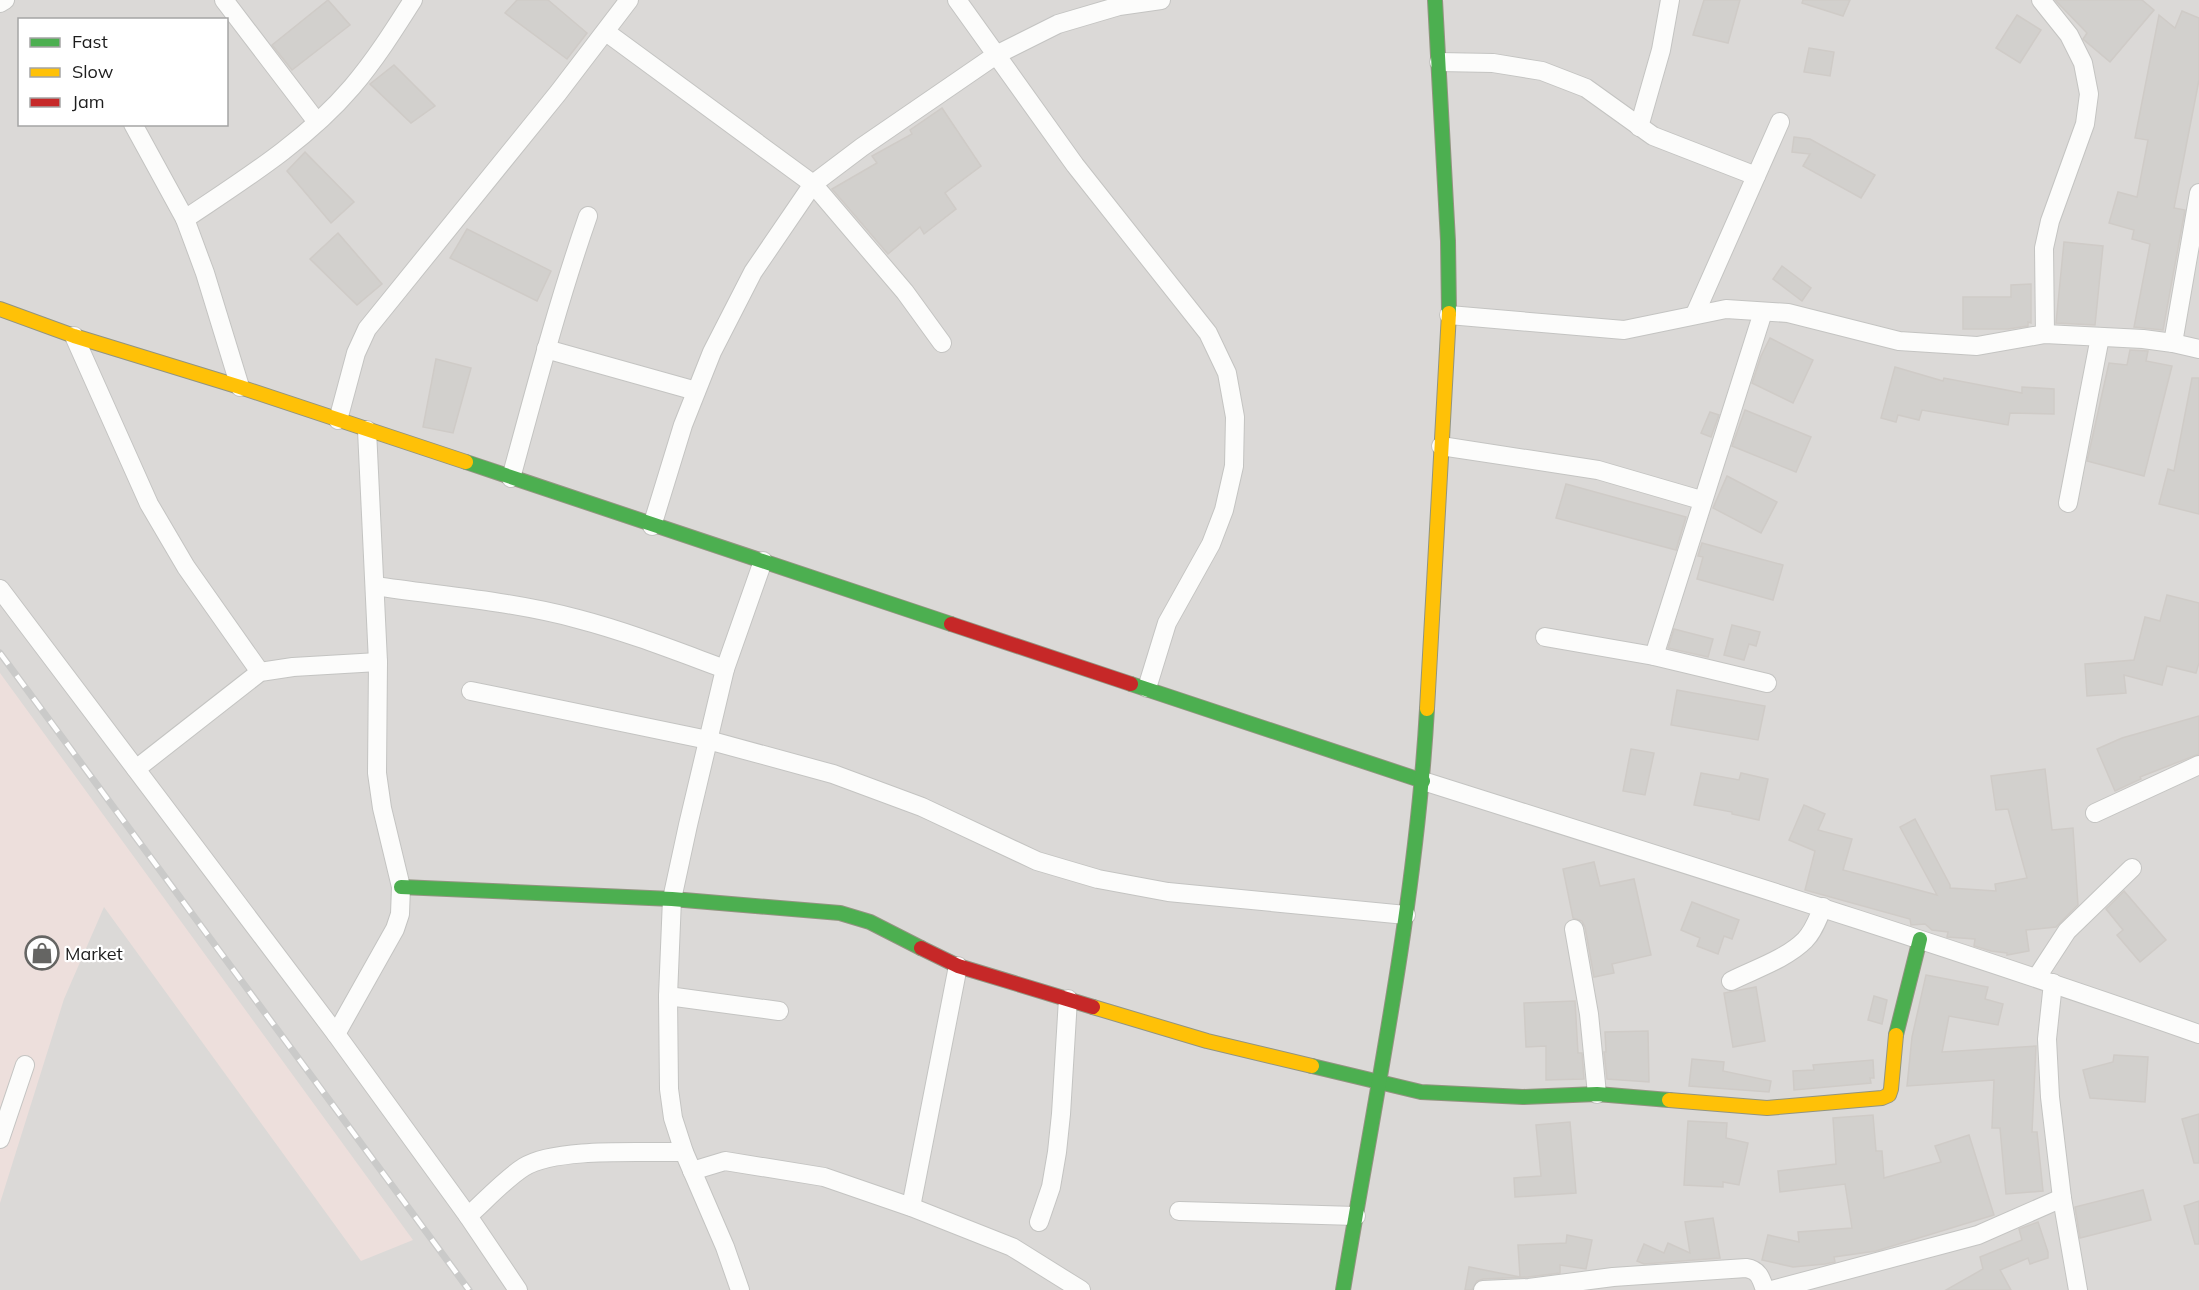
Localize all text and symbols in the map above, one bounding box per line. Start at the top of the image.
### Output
legend [18,18,228,126]
text: Fast [72,30,108,53]
text: Slow [72,60,114,83]
text: Jam [72,90,105,113]
shop icon: Market [24,935,60,971]
place label: Market [65,942,123,965]

